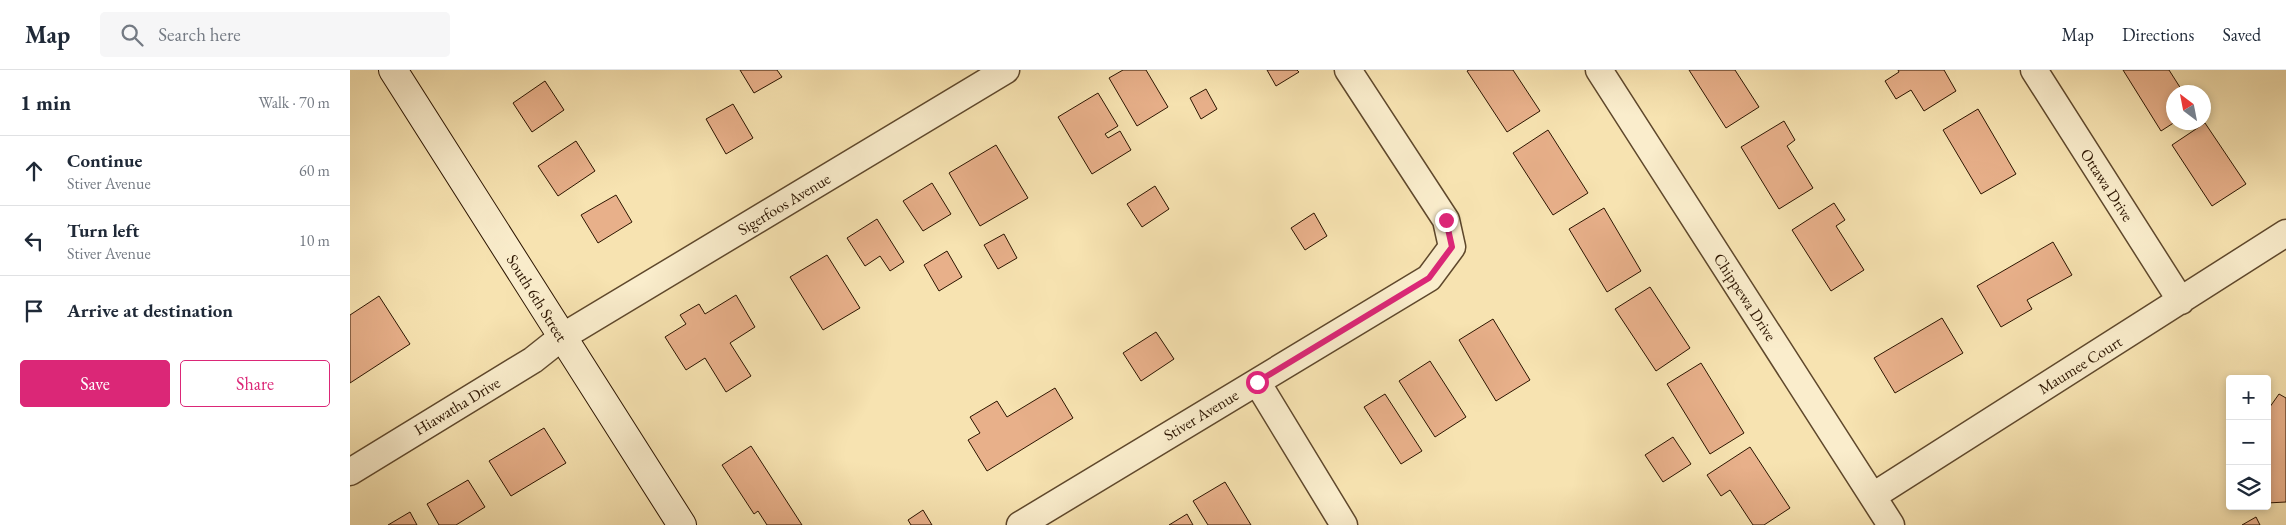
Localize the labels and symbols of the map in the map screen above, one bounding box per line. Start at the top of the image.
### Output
north arrow [2166,85,2211,130]
street label: Ottawa Drive [2076,145,2138,225]
street label: Sigerfoos Avenue [734,168,834,240]
route end [1435,209,1458,232]
street label: Chippewa Drive [1709,249,1781,345]
street label: South 6th Street [502,250,572,346]
street label: Maumee Court [2034,331,2126,399]
route start [1246,371,1269,394]
street label: Hiawatha Drive [410,372,504,440]
street label: Stiver Avenue [1160,384,1242,446]

